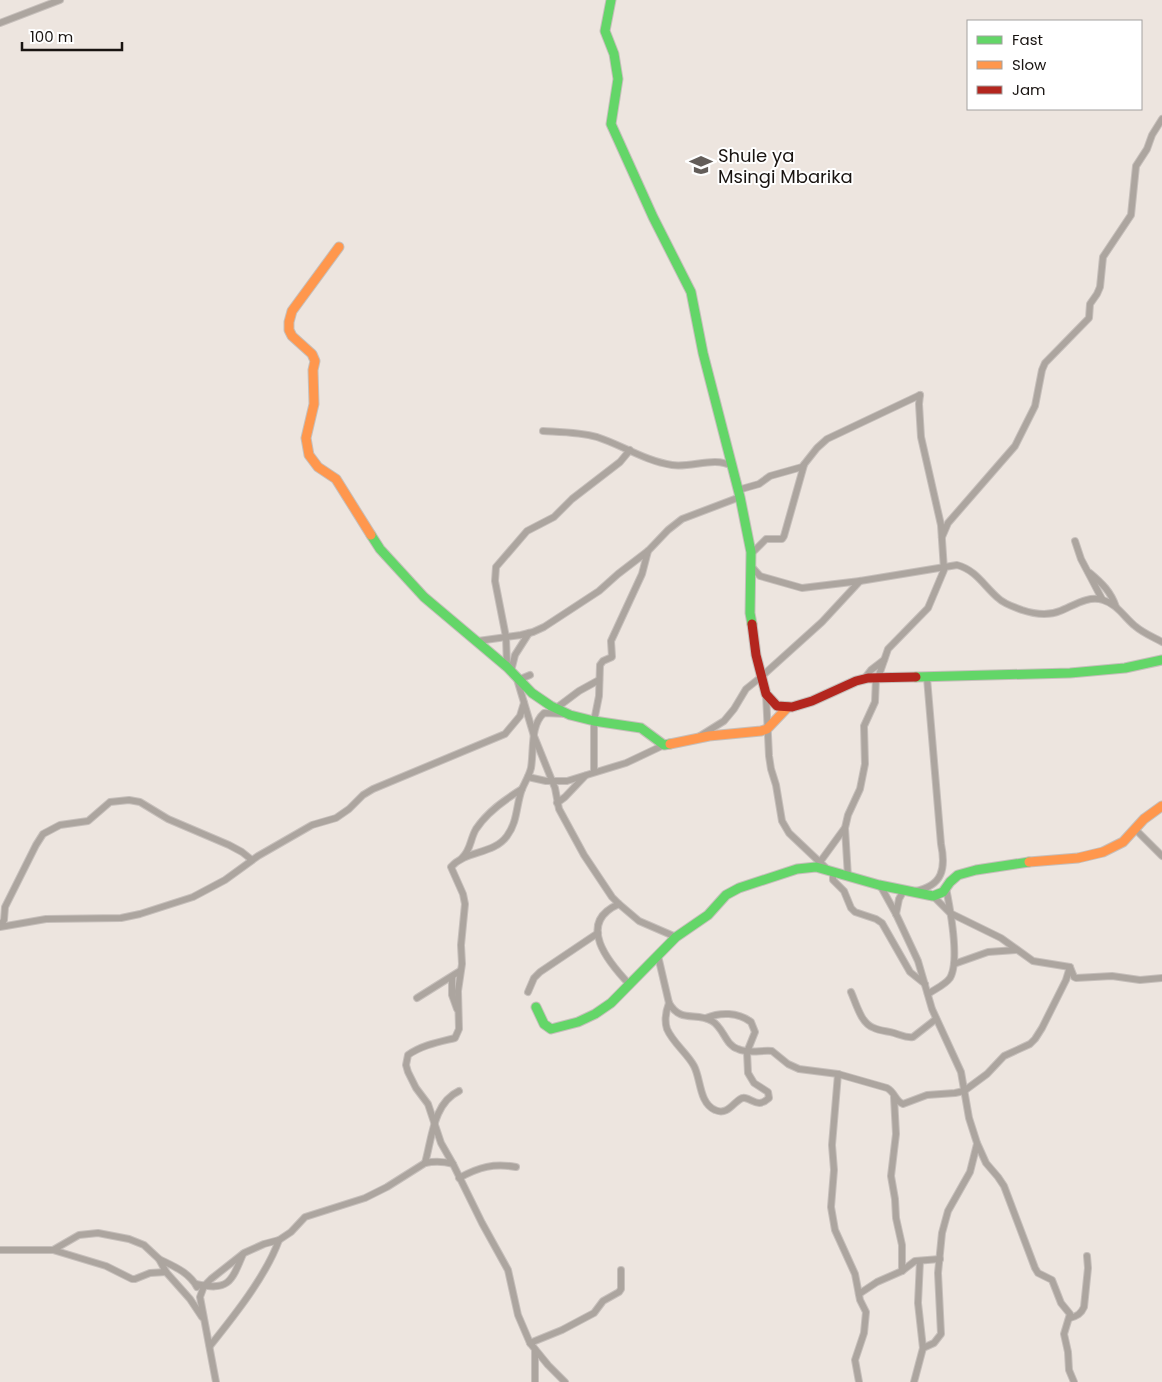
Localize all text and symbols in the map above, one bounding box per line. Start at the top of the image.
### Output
scale bar [22,20,122,52]
legend [967,20,1142,110]
text: 100 m [30,26,73,47]
text: Fast [1012,29,1043,50]
text: Slow [1012,54,1047,75]
text: Jam [1012,79,1046,100]
place label: Shule ya Msingi Mbarika [718,143,853,189]
school or university icon: Shule ya Msingi Mbarika [688,152,714,178]

